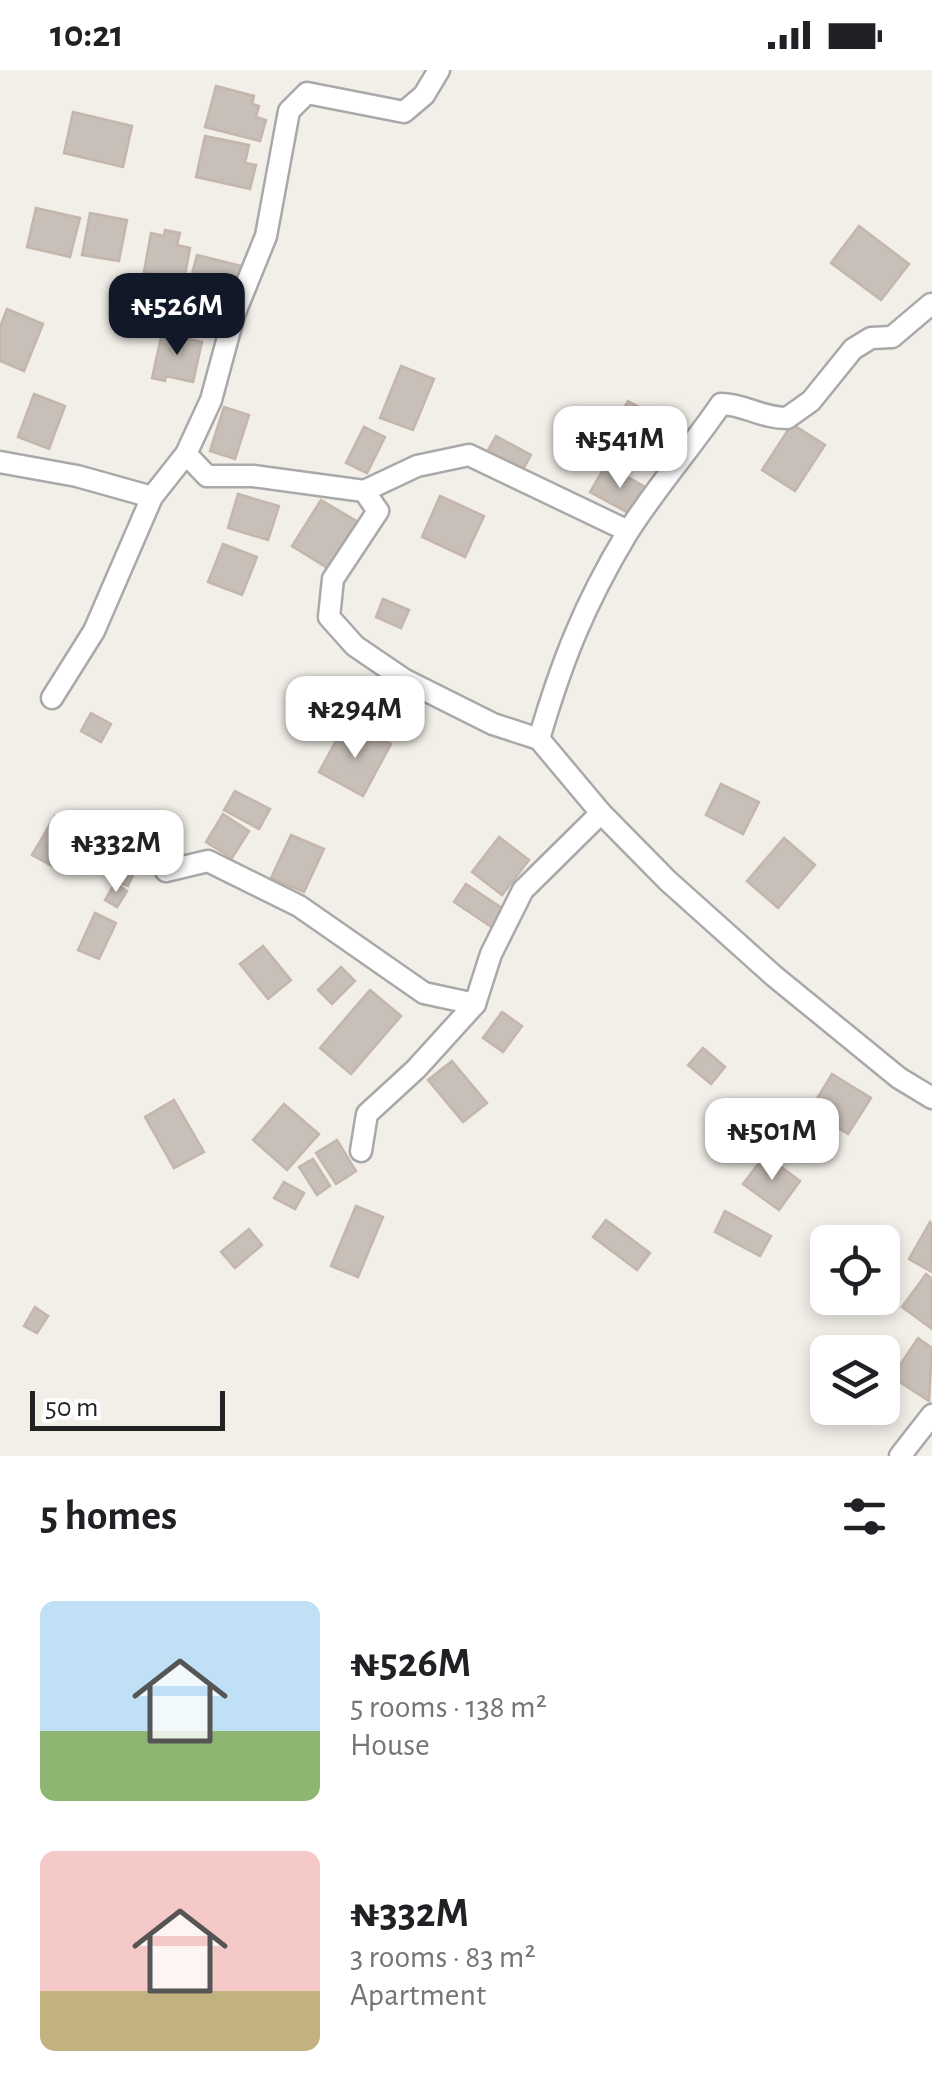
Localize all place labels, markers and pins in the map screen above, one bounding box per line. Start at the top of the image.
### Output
pin: ₦526M [107,273,247,358]
pin: ₦541M [550,406,690,491]
pin: ₦294M [285,676,425,761]
pin: ₦332M [46,810,186,895]
pin: ₦501M [702,1098,842,1183]

